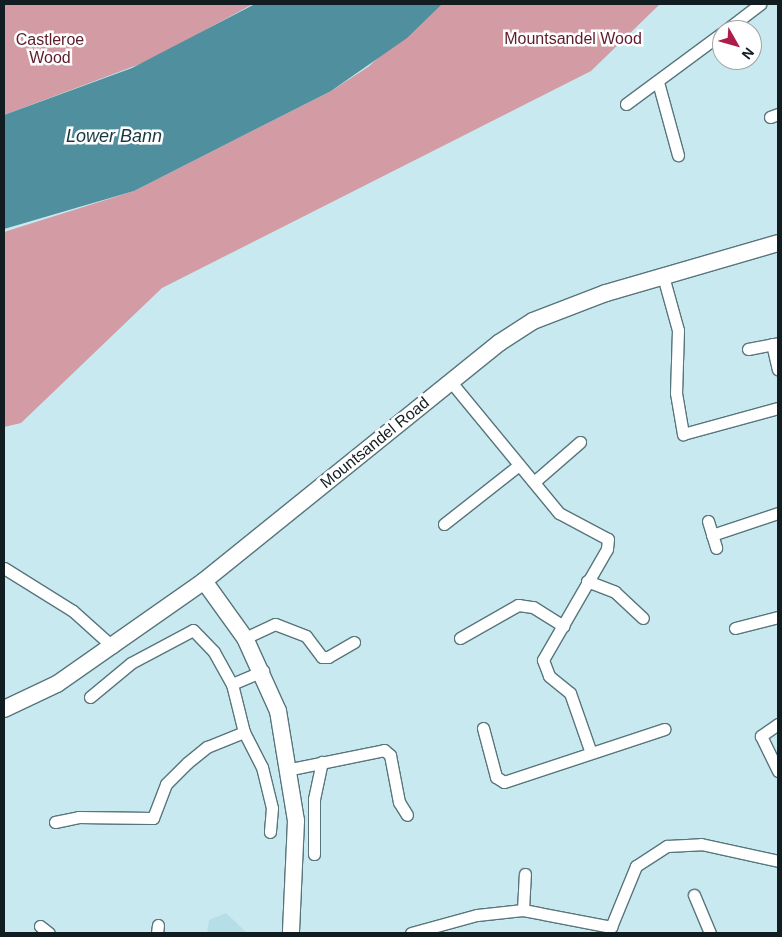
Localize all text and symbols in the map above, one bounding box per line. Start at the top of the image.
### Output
north arrow [712,20,762,70]
park label: Mountsandel Wood [504,29,642,49]
park label: Castleroe Wood [16,30,84,68]
text: N [739,45,757,63]
water label: Lower Bann [66,125,162,147]
street label: Mountsandel Road [317,393,433,493]

